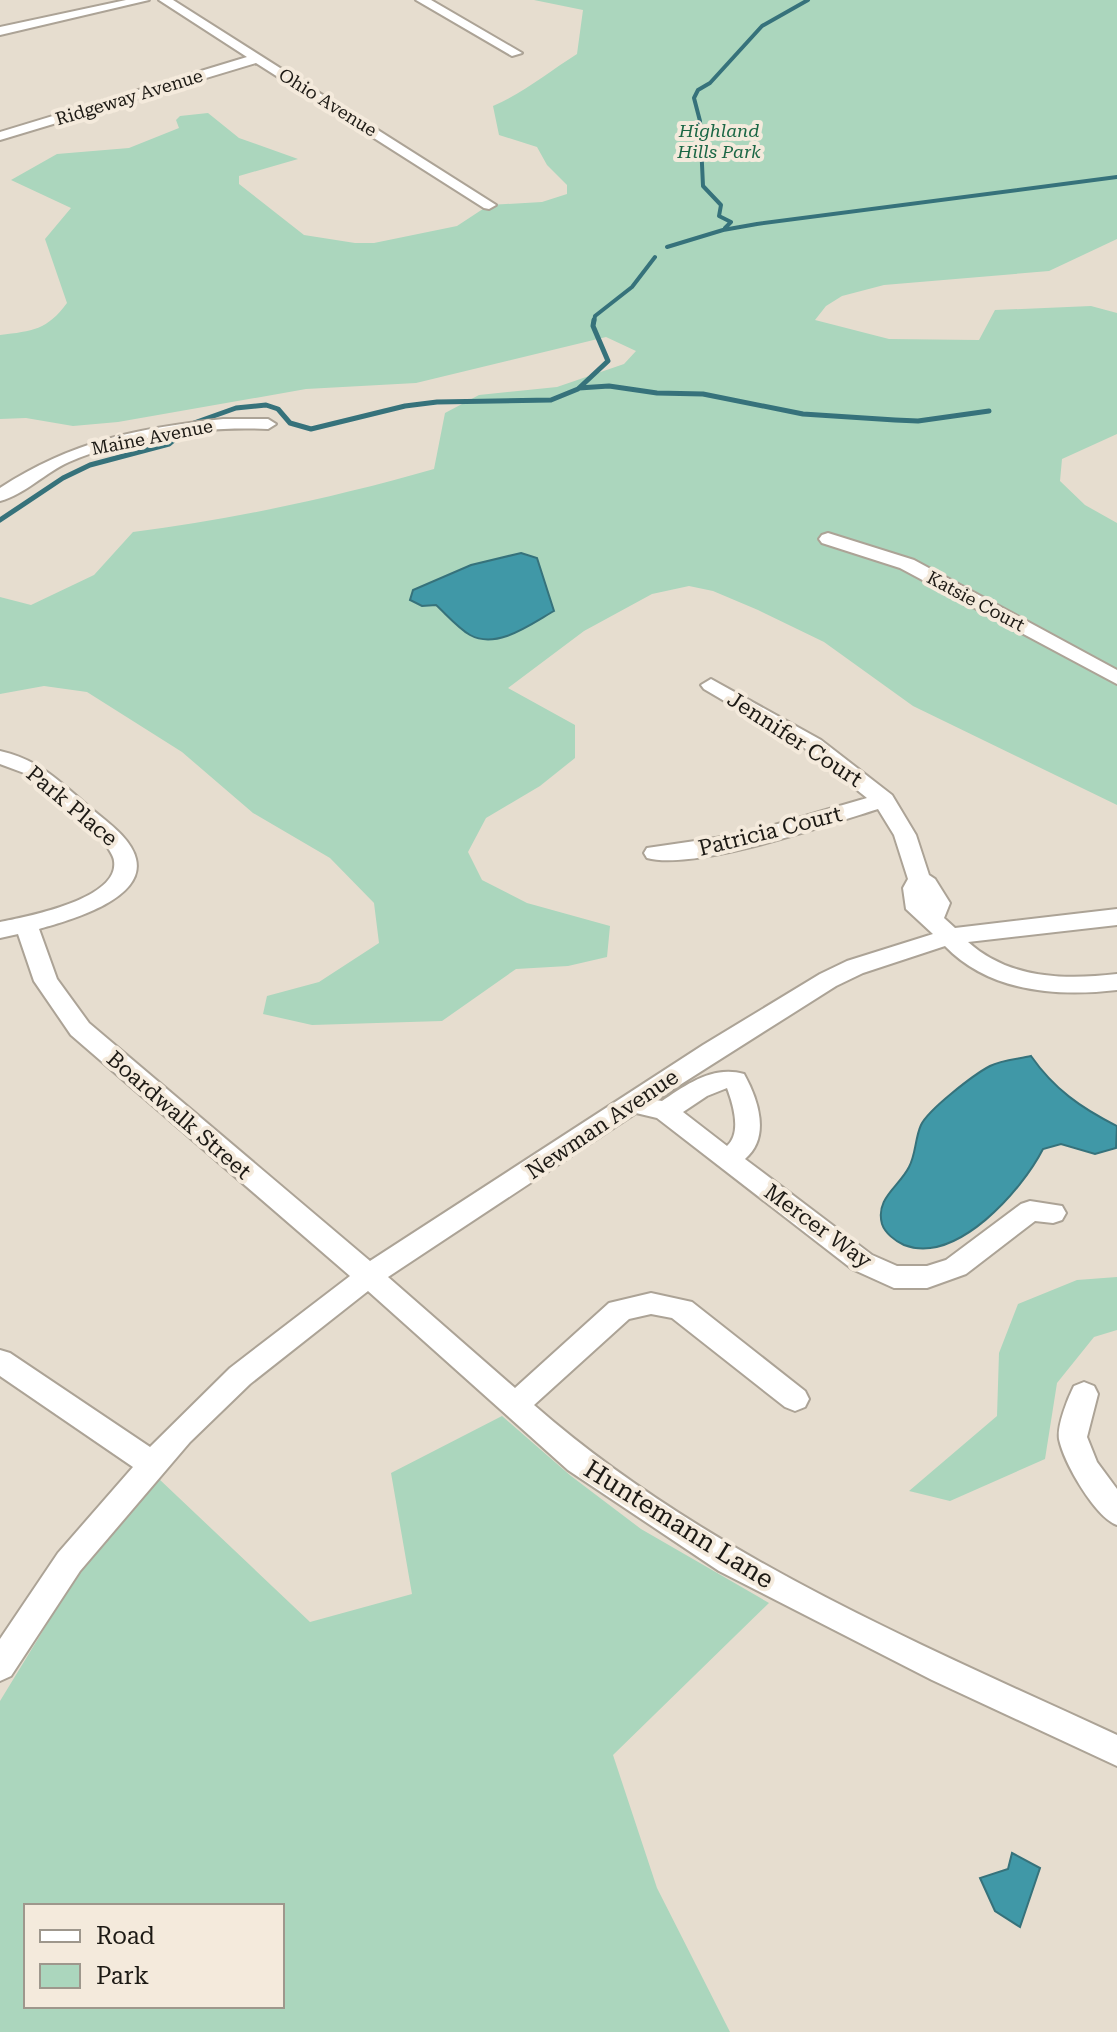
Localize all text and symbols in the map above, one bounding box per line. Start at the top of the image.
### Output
street label: Ohio Avenue [275,63,381,141]
street label: Ridgeway Avenue [53,65,205,129]
park label: Highland Hills Park [676,120,761,162]
street label: Maine Avenue [90,415,215,459]
street label: Katsie Court [924,566,1029,636]
street label: Jennifer Court [723,686,867,792]
street label: Park Place [21,761,123,851]
street label: Patricia Court [696,801,844,861]
street label: Boardwalk Street [102,1046,256,1184]
street label: Newman Avenue [521,1064,683,1184]
street label: Mercer Way [760,1179,876,1273]
street label: Huntemann Lane [579,1454,779,1594]
legend [24,1904,284,2008]
text: Road [96,1922,155,1950]
text: Park [96,1962,149,1990]

